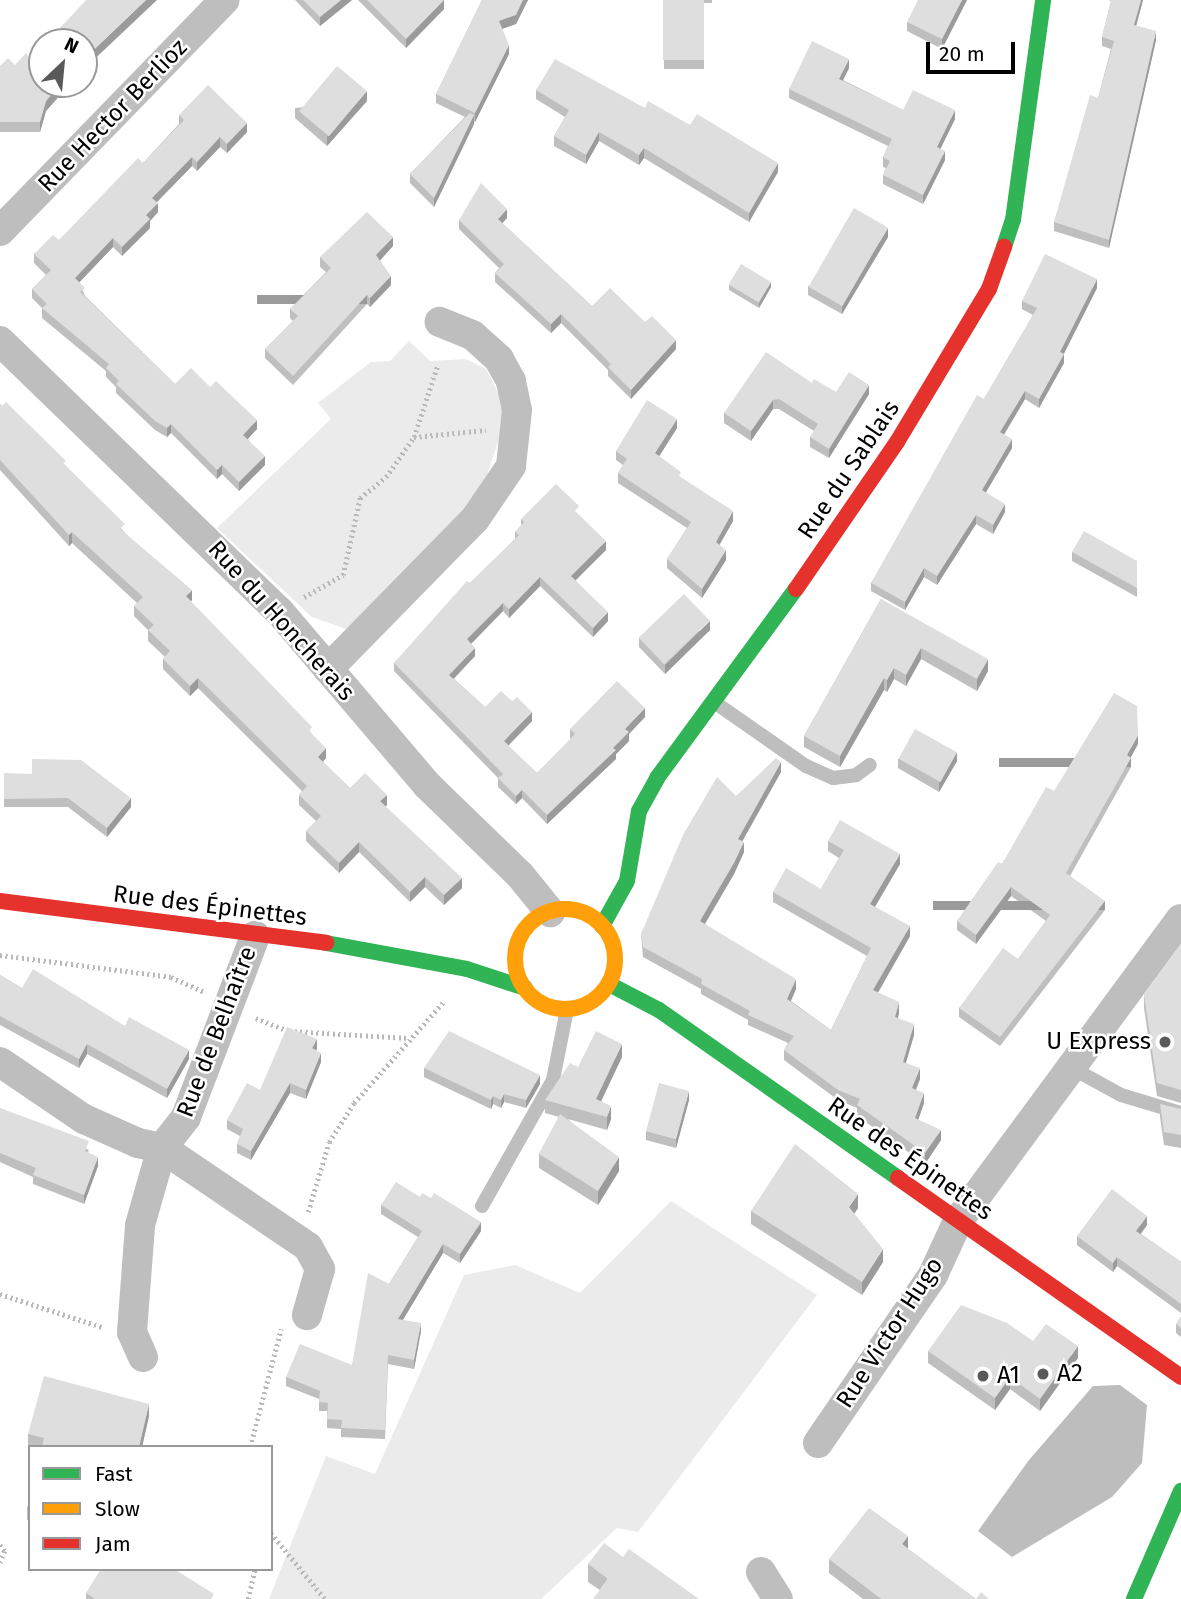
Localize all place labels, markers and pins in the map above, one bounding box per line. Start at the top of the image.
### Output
place label: U Express [1046,1028,1151,1056]
marker: U Express [1157,1034,1173,1050]
place label: A2 [1057,1360,1083,1388]
place label: A1 [997,1362,1020,1390]
marker: A2 [1035,1366,1051,1382]
marker: A1 [975,1368,991,1384]

